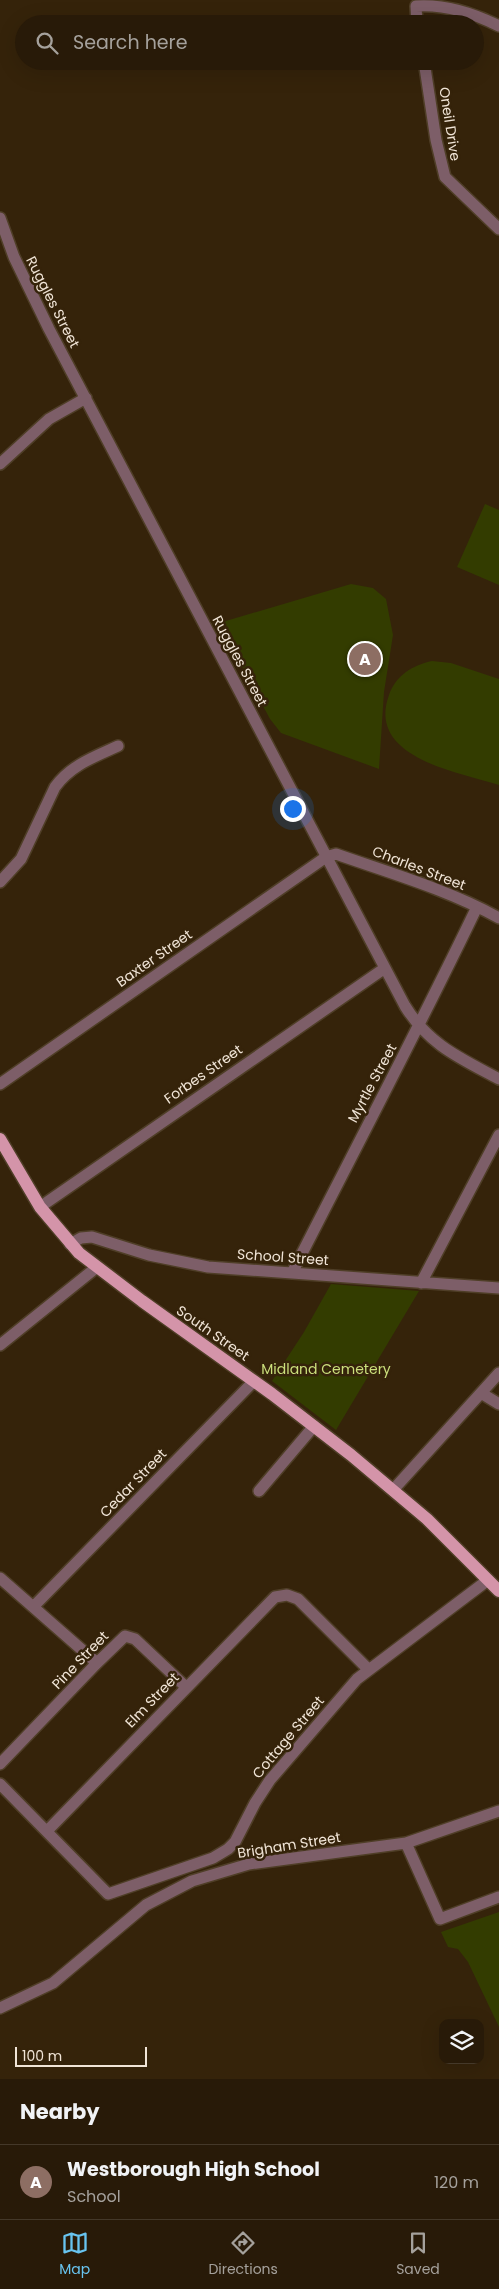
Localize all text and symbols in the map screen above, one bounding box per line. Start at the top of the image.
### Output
search box [15,15,484,70]
icon: search [33,29,61,57]
text: Search here [73,29,187,56]
street label: Oneil Drive [434,86,466,163]
street label: Ruggles Street [21,253,85,351]
street label: Ruggles Street [208,612,272,710]
pin: A [349,640,381,678]
your location [280,796,306,822]
street label: Charles Street [369,841,469,895]
street label: Baxter Street [112,924,196,992]
street label: Forbes Street [160,1040,246,1108]
street label: Myrtle Street [343,1040,401,1126]
street label: School Street [237,1244,329,1270]
street label: South Street [172,1300,254,1366]
park label: Midland Cemetery [261,1359,391,1379]
street label: Cedar Street [95,1444,171,1522]
street label: Pine Street [47,1626,113,1694]
street label: Elm Street [121,1668,183,1732]
street label: Cottage Street [247,1691,329,1783]
street label: Brigham Street [236,1827,342,1863]
map controls [439,2019,484,2064]
button: layers [439,2019,484,2064]
scale bar [15,2044,148,2067]
text: 100 m [22,2046,62,2066]
text: Nearby [20,2097,100,2126]
text: Westborough High School [67,2156,320,2183]
text: A [30,2171,42,2194]
text: 120 m [434,2171,479,2194]
text: School [67,2185,121,2208]
tab: Map [59,2229,90,2280]
tab: Directions [208,2229,278,2280]
tab: Saved [396,2229,440,2280]

